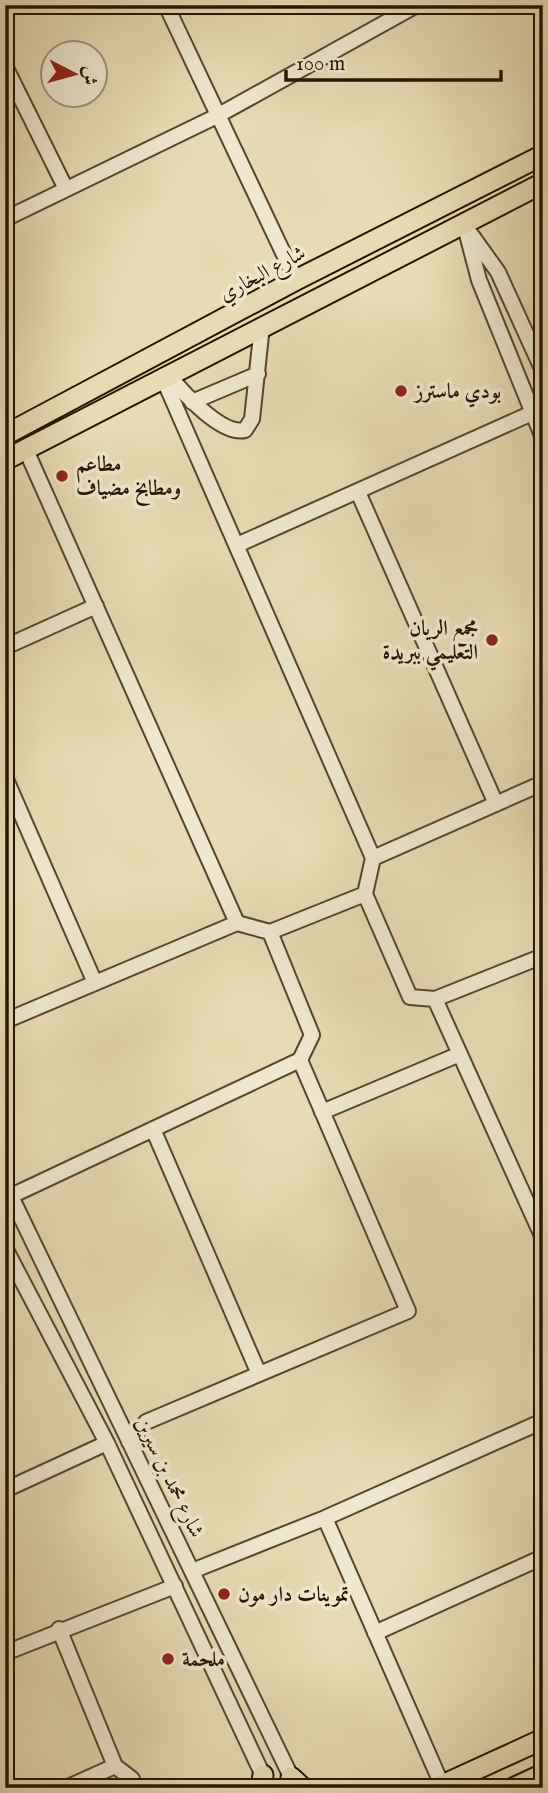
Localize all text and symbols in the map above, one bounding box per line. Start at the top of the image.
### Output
north arrow [38,38,108,108]
scale bar [286,38,501,82]
text: 100 m [296,51,345,78]
text: ش [76,65,102,86]
street label: شارع البخاري [214,240,312,311]
place label: بودي ماسترز [413,379,501,408]
marker: بودي ماسترز [393,383,409,399]
place label: مطاعم ومطابخ مضياف [76,452,181,506]
marker: مطاعم ومطابخ مضياف [54,468,70,484]
place label: مجمع الريان التعليمي ببريدة [382,616,478,671]
marker: مجمع الريان التعليمي ببريدة [484,632,500,648]
street label: شارع محمد بن سيرين [125,1413,210,1544]
place label: تموينات دار مون [238,1582,349,1609]
marker: تموينات دار مون [216,1586,232,1602]
place label: ملحمة [182,1647,225,1674]
marker: ملحمة [160,1651,176,1667]

